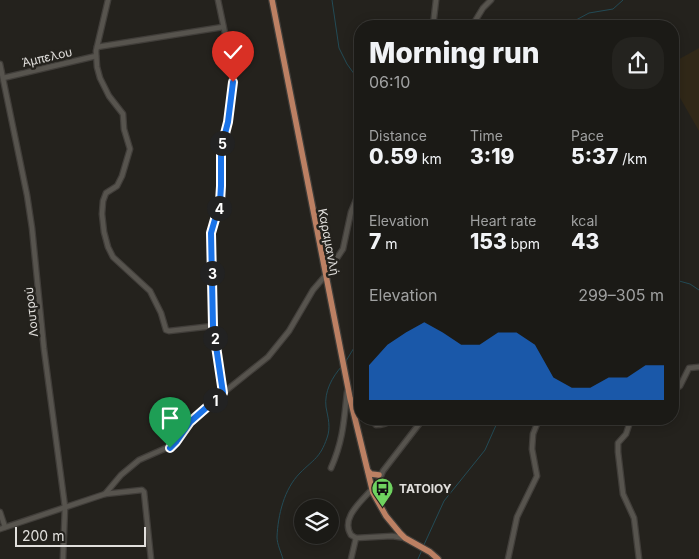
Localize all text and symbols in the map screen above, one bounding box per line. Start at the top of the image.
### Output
pin [212,31,254,82]
text: Morning run [369,36,539,70]
button: share [612,37,664,89]
icon: check [219,38,247,66]
street label: Άμπελου [21,44,73,70]
text: 06:10 [369,72,410,92]
text: Distance [369,127,427,144]
text: Time [470,127,503,144]
text: Pace [571,127,604,144]
pin: 5 [210,130,234,156]
text: 5 [218,135,227,152]
text: 0.59 [369,144,418,169]
text: 3:19 [470,144,514,169]
text: 5:37 [571,144,618,169]
text: km [418,150,442,167]
text: /km [618,150,647,167]
pin: 4 [206,196,232,220]
text: 4 [215,200,224,217]
street label: Καραμανλή [315,207,343,277]
text: Elevation [369,212,429,229]
text: Heart rate [470,212,536,229]
text: kcal [571,212,598,229]
text: 7 [369,229,381,254]
text: 153 [470,229,507,254]
text: 43 [571,229,599,254]
text: m [381,235,398,252]
text: bpm [507,235,540,252]
pin: 3 [200,260,224,286]
text: 3 [208,265,217,282]
text: Elevation [369,285,438,305]
text: 299–305 m [578,285,664,305]
street label: Λουτρού [21,286,41,338]
pin: 2 [202,326,228,350]
text: 2 [211,330,220,347]
pin: 1 [202,388,228,412]
text: 1 [212,392,219,409]
pin [149,397,191,448]
icon: arrive [156,404,184,432]
bus stop icon: ΤΑΤΟΙΟΥ [371,476,395,507]
place label: ΤΑΤΟΙΟΥ [399,481,452,496]
map controls [294,499,339,544]
button: layers [294,499,339,544]
scale bar [15,524,146,547]
text: 200 m [22,527,64,544]

